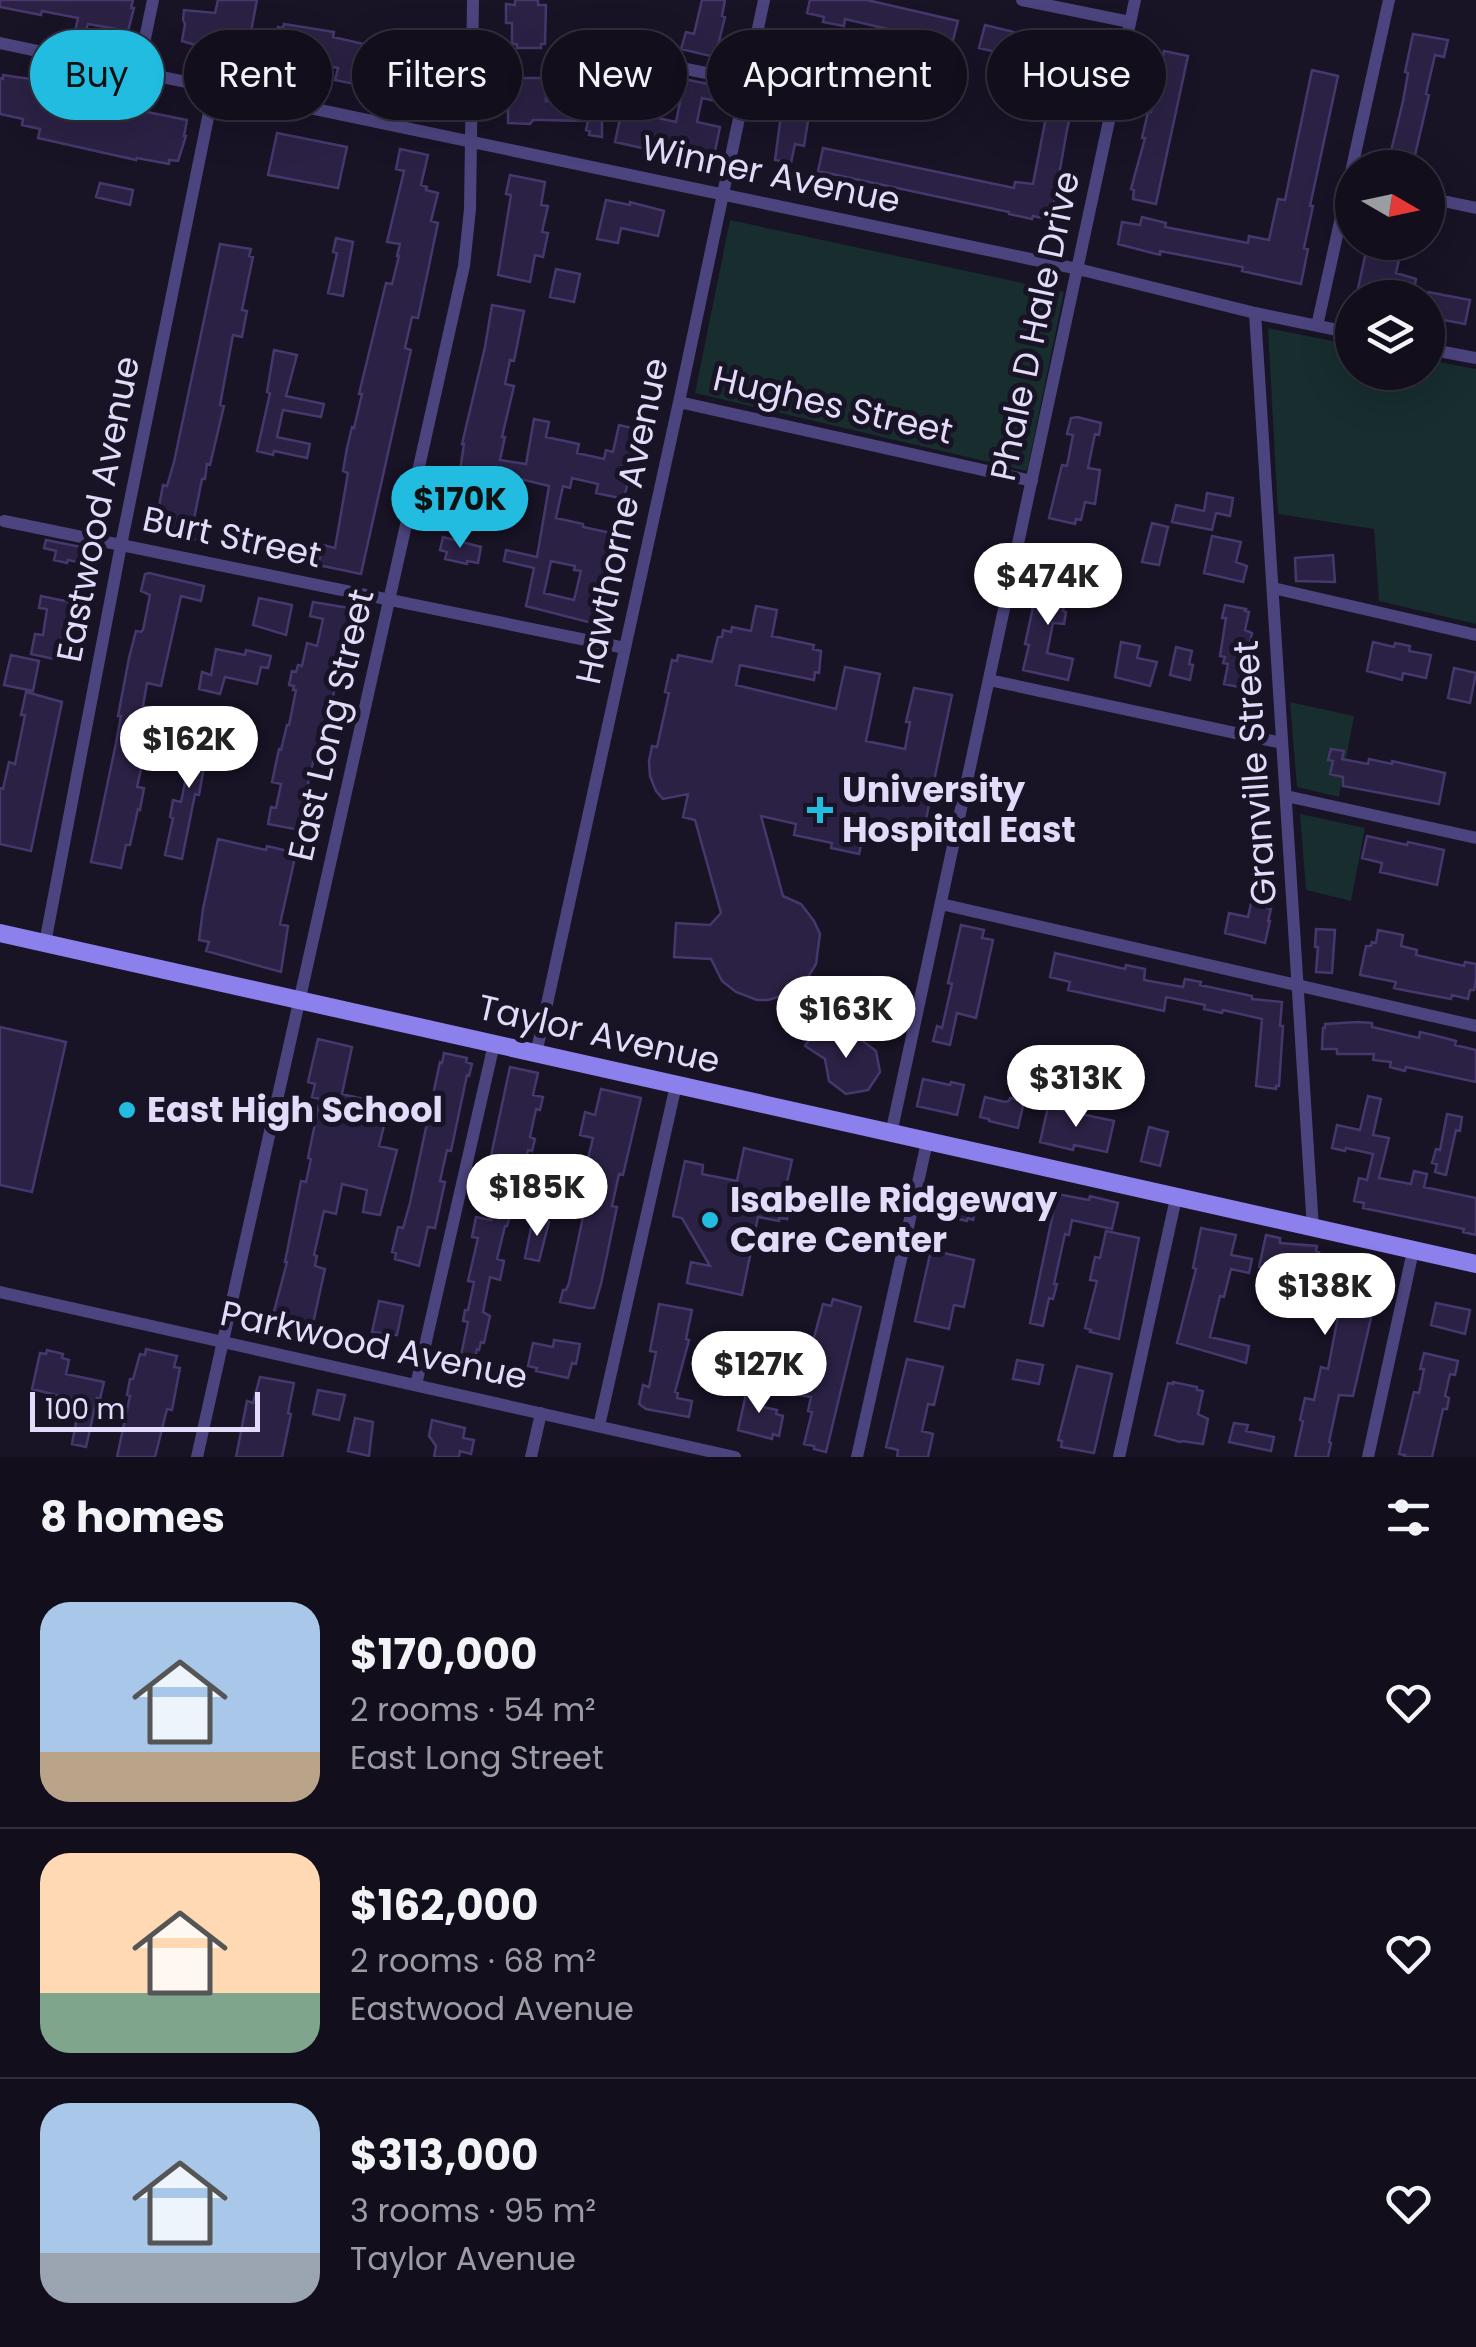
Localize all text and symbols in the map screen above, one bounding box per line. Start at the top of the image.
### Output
chip: Buy [30,30,164,120]
chip: Rent [184,30,332,120]
chip: Filters [352,30,522,120]
chip: New [542,30,687,120]
chip: Apartment [707,30,967,120]
chip: House [987,30,1166,120]
street label: Winner Avenue [637,122,905,225]
north arrow [1335,150,1445,260]
map controls [1335,150,1445,390]
street label: Phale D Hale Drive [978,167,1091,485]
button: layers [1335,280,1445,390]
street label: Eastwood Avenue [44,352,151,666]
street label: Hawthorne Avenue [563,353,680,688]
street label: Hughes Street [708,353,958,456]
pin: $170K [390,466,530,551]
text: $170K [413,476,507,521]
street label: Burt Street [138,494,326,579]
pin: $474K [978,543,1118,628]
text: $474K [996,553,1100,598]
street label: East Long Street [275,584,386,866]
street label: Granville Street [1221,639,1288,907]
pin: $162K [119,706,259,791]
text: $162K [142,716,236,761]
place label: University Hospital East [842,765,1076,854]
marker: University Hospital East [807,797,833,823]
pin: $163K [776,976,916,1061]
street label: Taylor Avenue [473,982,725,1085]
text: $163K [798,986,894,1031]
pin: $313K [1006,1045,1146,1130]
text: $313K [1029,1055,1123,1100]
place label: East High School [147,1085,443,1134]
marker: East High School [116,1099,138,1121]
pin: $185K [467,1154,607,1239]
text: $185K [489,1164,585,1209]
place label: Isabelle Ridgeway Care Center [730,1175,1058,1264]
marker: Isabelle Ridgeway Care Center [699,1209,721,1231]
pin: $138K [1255,1253,1395,1338]
text: $138K [1277,1263,1373,1308]
street label: Parkwood Avenue [216,1288,532,1401]
pin: $127K [689,1331,829,1416]
text: $127K [714,1341,804,1386]
scale bar [30,1387,260,1432]
text: 100 m [45,1390,125,1429]
text: 8 homes [40,1488,225,1547]
icon: filters [1381,1490,1436,1545]
text: $170,000 [350,1625,538,1684]
icon: home [120,1642,240,1762]
icon: heart [1381,1675,1436,1730]
text: 2 rooms · 54 m² [350,1687,596,1732]
text: East Long Street [350,1735,604,1780]
text: $162,000 [350,1876,538,1935]
icon: home [120,1893,240,2013]
icon: heart [1381,1926,1436,1981]
text: 2 rooms · 68 m² [350,1938,596,1983]
text: Eastwood Avenue [350,1986,634,2031]
text: $313,000 [350,2126,538,2185]
icon: home [120,2143,240,2263]
icon: heart [1381,2176,1436,2231]
text: 3 rooms · 95 m² [350,2188,596,2233]
text: Taylor Avenue [350,2236,576,2281]

